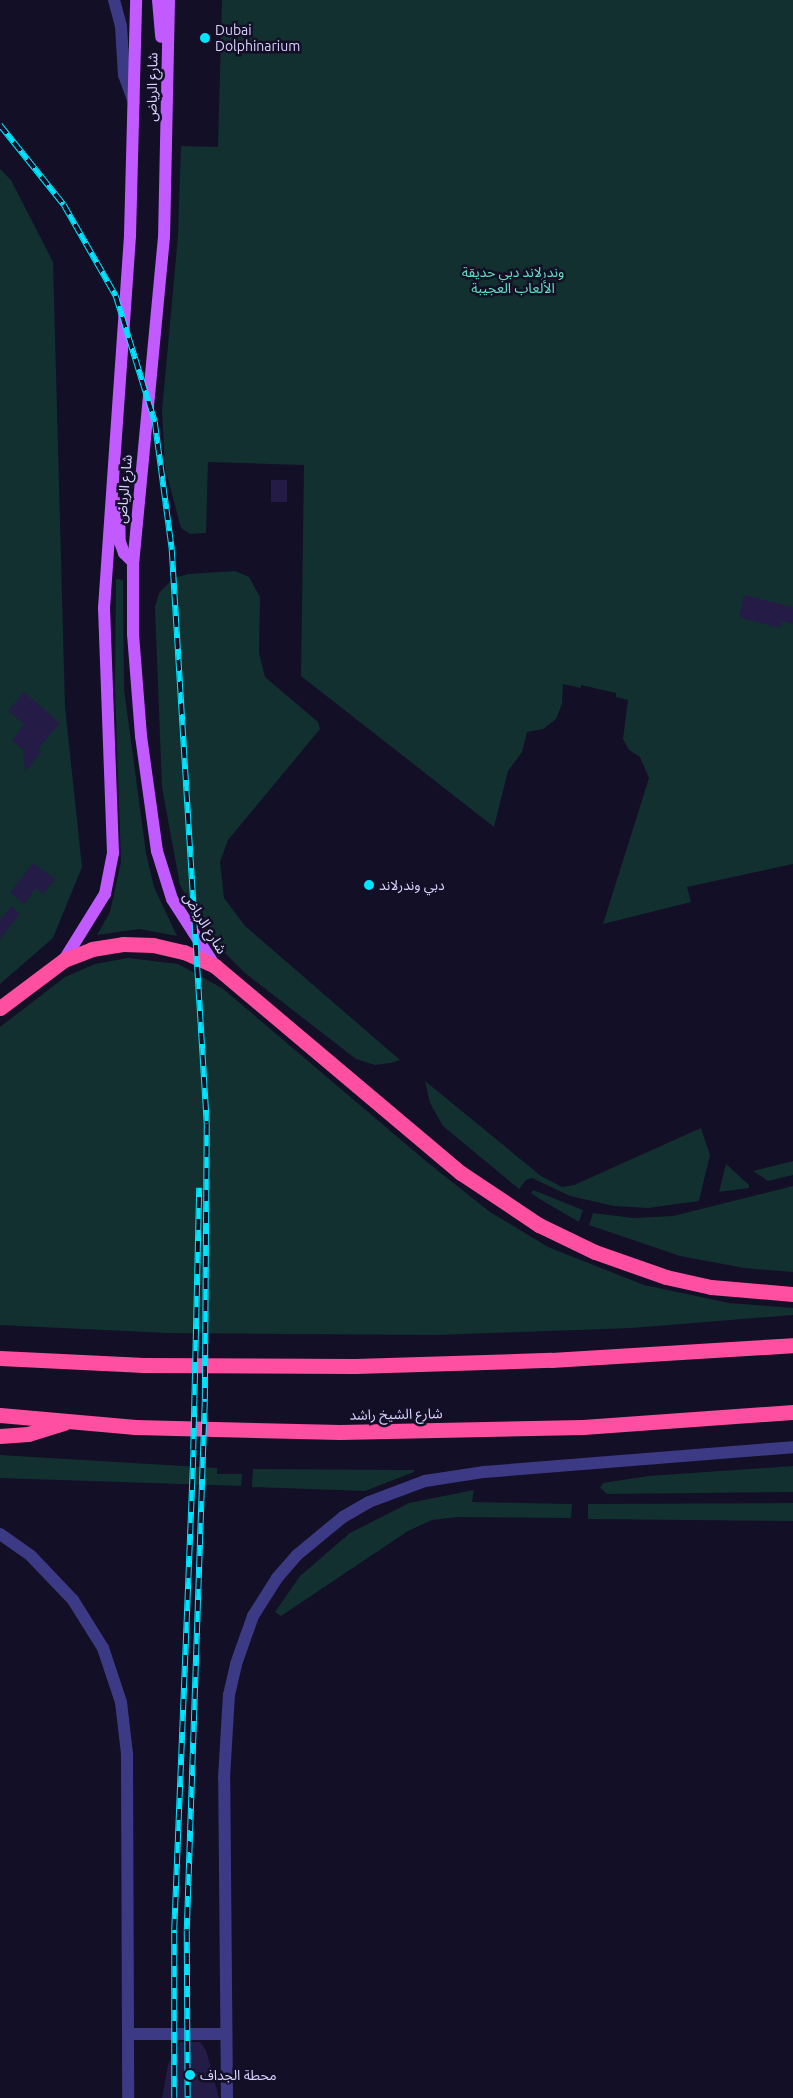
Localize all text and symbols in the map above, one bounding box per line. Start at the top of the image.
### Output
place label: Dubai Dolphinarium [215,22,300,54]
marker: Dubai Dolphinarium [199,32,211,44]
street label: شارع الرياض [143,52,161,122]
park label: وندرلاند دبي حديقة الألعاب العجيبة [462,264,564,296]
street label: شارع الرياض [113,454,135,524]
place label: دبي وندرلاند [379,877,445,893]
marker: دبي وندرلاند [363,879,375,891]
street label: شارع الرياض [180,889,230,957]
street label: شارع الشيخ راشد [349,1405,443,1423]
place label: محطة الجداف [200,2067,277,2083]
marker: محطة الجداف [184,2069,196,2081]

